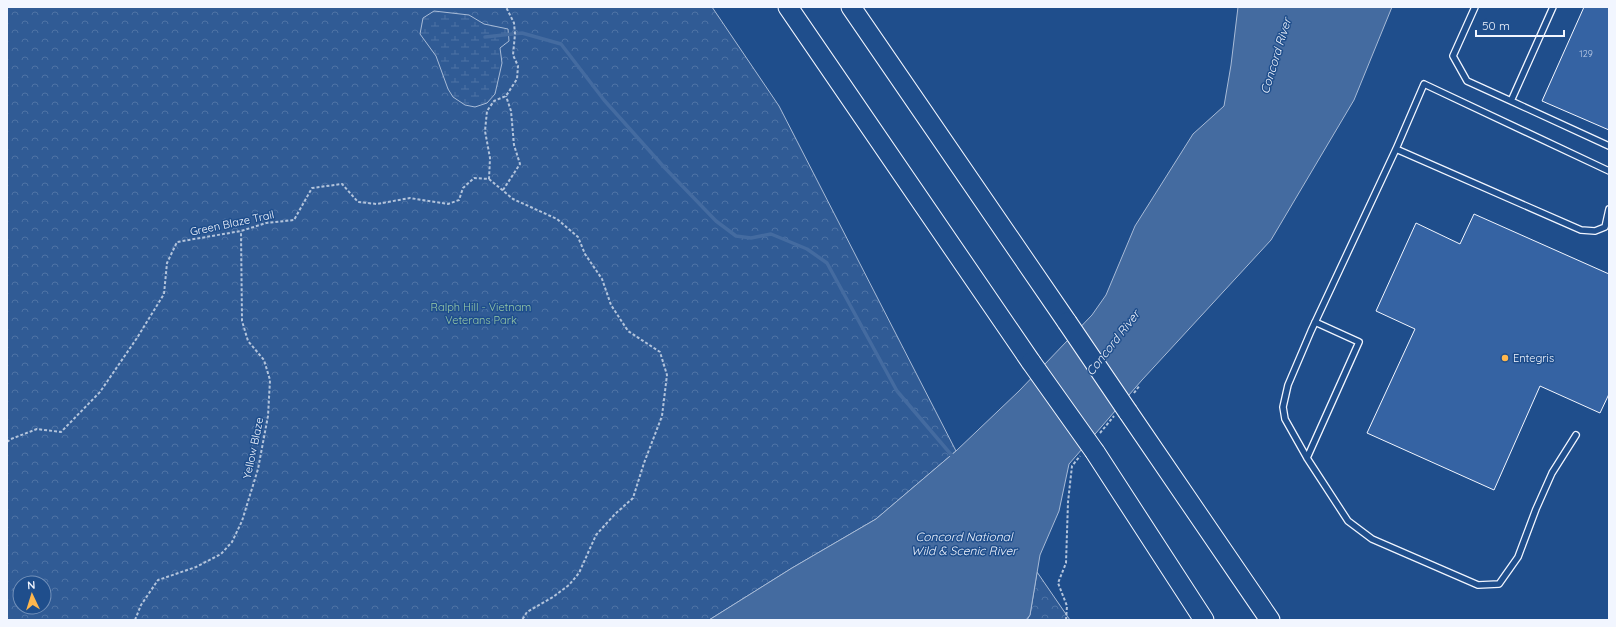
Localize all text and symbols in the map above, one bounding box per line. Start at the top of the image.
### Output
scale bar [1476,12,1564,38]
water label: Concord River [1257,15,1295,96]
text: 50 m [1482,18,1510,33]
house number: 129 [1579,48,1593,59]
street label: Green Blaze Trail [189,207,275,239]
park label: Ralph Hill - Vietnam Veterans Park [431,300,531,327]
water label: Concord River [1082,306,1144,378]
place label: Entegris [1513,351,1554,365]
marker: Entegris [1500,353,1510,363]
street label: Yellow Blaze [240,416,266,480]
water label: Concord National Wild & Scenic River [911,529,1018,558]
north arrow [12,575,52,615]
text: N [27,578,36,592]

